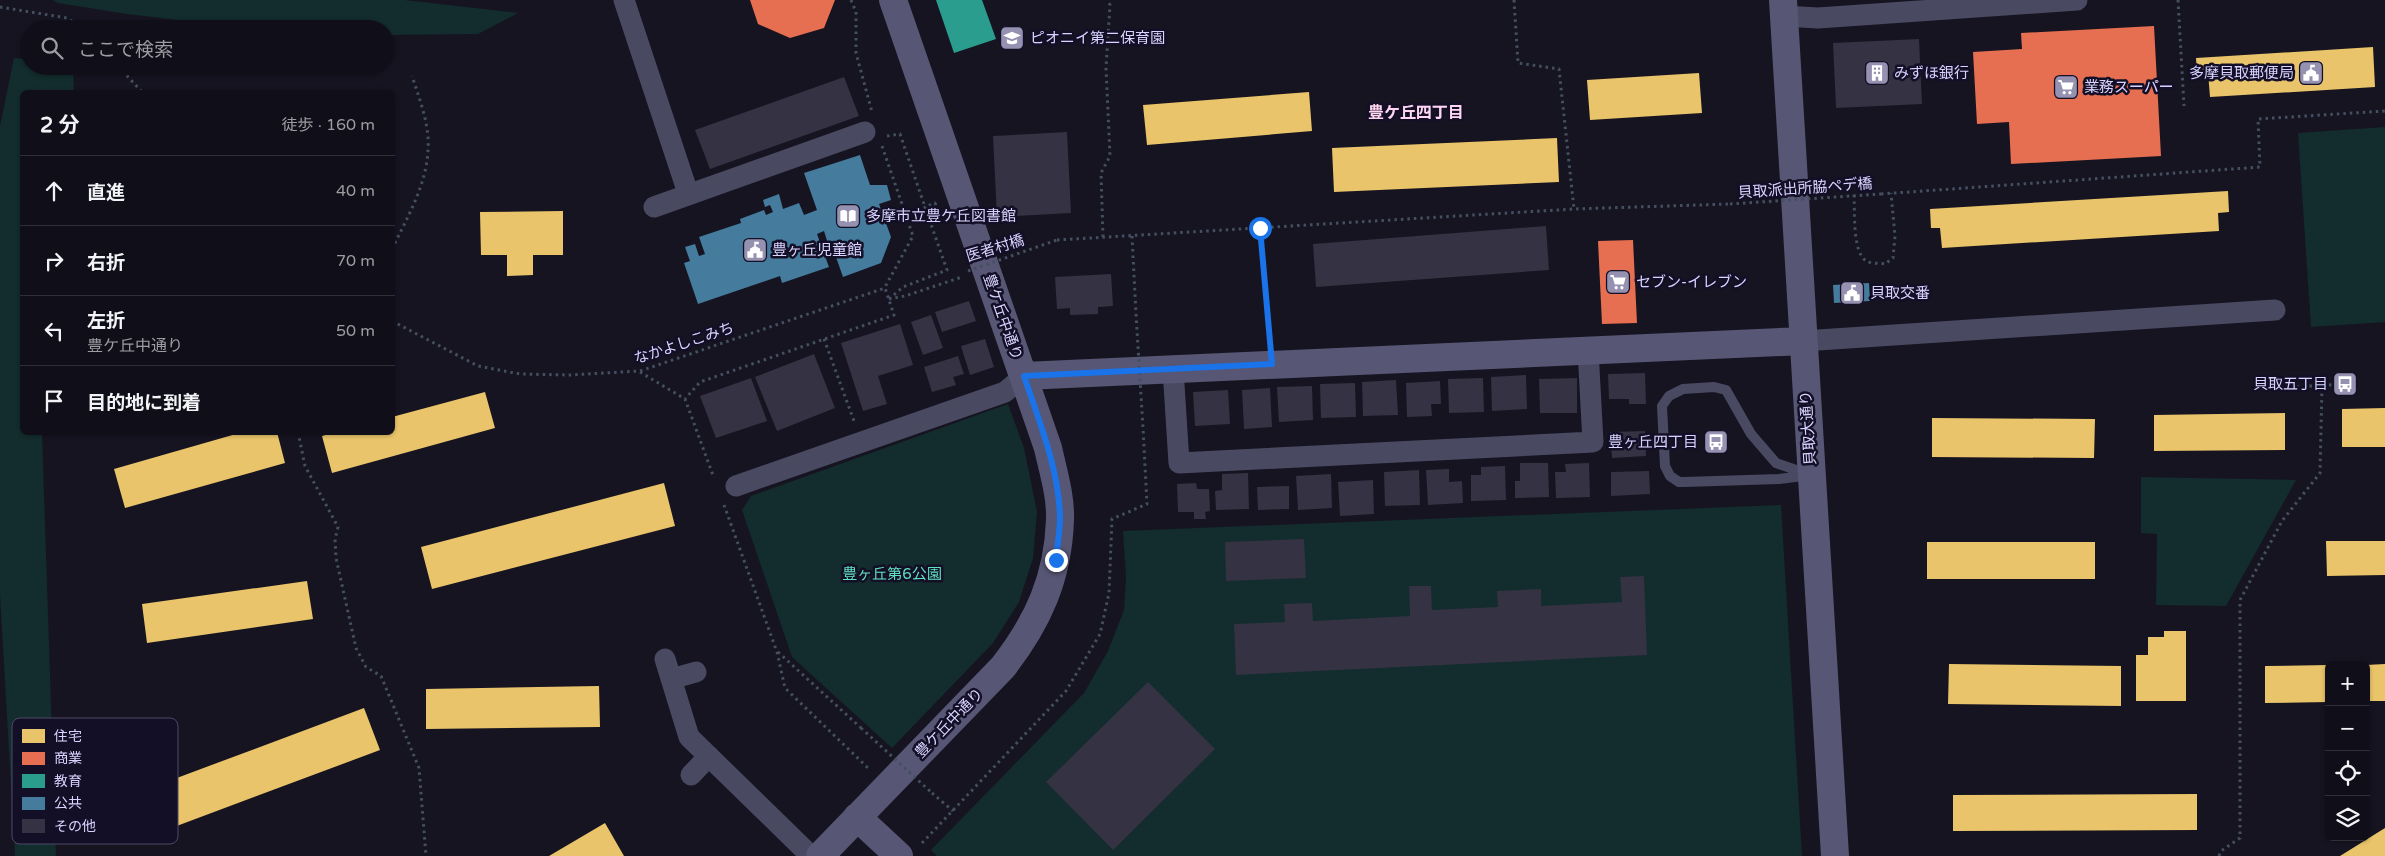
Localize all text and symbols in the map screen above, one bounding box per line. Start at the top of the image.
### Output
search box [20,20,395,75]
school or university icon: ピオニイ第二保育園 [999,25,1025,51]
place label: ピオニイ第二保育園 [1030,29,1165,47]
icon: search [38,34,66,62]
text: ここで検索 [78,39,173,61]
building icon: みずほ銀行 [1864,60,1890,86]
public building icon: 多摩貝取郵便局 [2298,60,2324,86]
place label: みずほ銀行 [1894,64,1969,82]
place label: 多摩貝取郵便局 [2189,64,2294,82]
supermarket icon: 業務スーパー [2053,74,2079,100]
place label: 業務スーパー [2084,78,2174,96]
district label: 豊ケ丘四丁目 [1368,103,1464,123]
text: 2 分 [40,113,80,138]
text: 徒歩 · 160 m [282,115,375,135]
street label: 貝取派出所脇ペデ橋 [1737,174,1873,202]
icon: ahead [40,177,68,205]
text: 40 m [336,181,375,201]
text: 直進 [87,182,125,204]
library icon: 多摩市立豊ケ丘図書館 [835,203,861,229]
place label: 多摩市立豊ケ丘図書館 [866,207,1016,225]
route start [1249,217,1272,240]
street label: 医者村橋 [964,231,1026,265]
public building icon: 豊ヶ丘児童館 [742,237,768,263]
place label: 豊ヶ丘児童館 [772,241,862,259]
icon: right [40,247,68,275]
text: 70 m [336,251,375,271]
text: 右折 [87,252,125,274]
supermarket icon: セブン-イレブン [1605,269,1631,295]
street label: 豊ケ丘中通り [980,272,1026,362]
place label: セブン-イレブン [1636,273,1747,291]
public building icon: 貝取交番 [1839,280,1865,306]
place label: 貝取交番 [1870,284,1930,302]
text: 左折 [87,310,125,332]
icon: left [40,317,68,345]
street label: なかよしこみち [632,318,736,368]
text: 50 m [336,321,375,341]
text: 豊ケ丘中通り [87,336,183,356]
bus stop icon: 貝取五丁目 [2332,371,2358,397]
place label: 貝取五丁目 [2253,375,2328,393]
icon: arrive [40,387,68,415]
street label: 貝取大通り [1796,390,1820,466]
text: 目的地に到着 [87,392,201,414]
bus stop icon: 豊ヶ丘四丁目 [1703,429,1729,455]
place label: 豊ヶ丘四丁目 [1608,433,1698,451]
route end [1045,549,1068,572]
park label: 豊ヶ丘第6公園 [842,565,942,583]
map controls [2325,661,2370,841]
button: + [2325,661,2370,706]
street label: 豊ケ丘中通り [911,684,987,762]
button: − [2325,706,2370,751]
legend [12,718,178,844]
text: 住宅 [54,728,82,745]
text: 商業 [54,750,82,767]
button: locate [2325,751,2370,796]
text: 教育 [54,773,82,790]
text: 公共 [54,795,82,812]
button: layers [2325,796,2370,841]
text: その他 [54,818,96,835]

